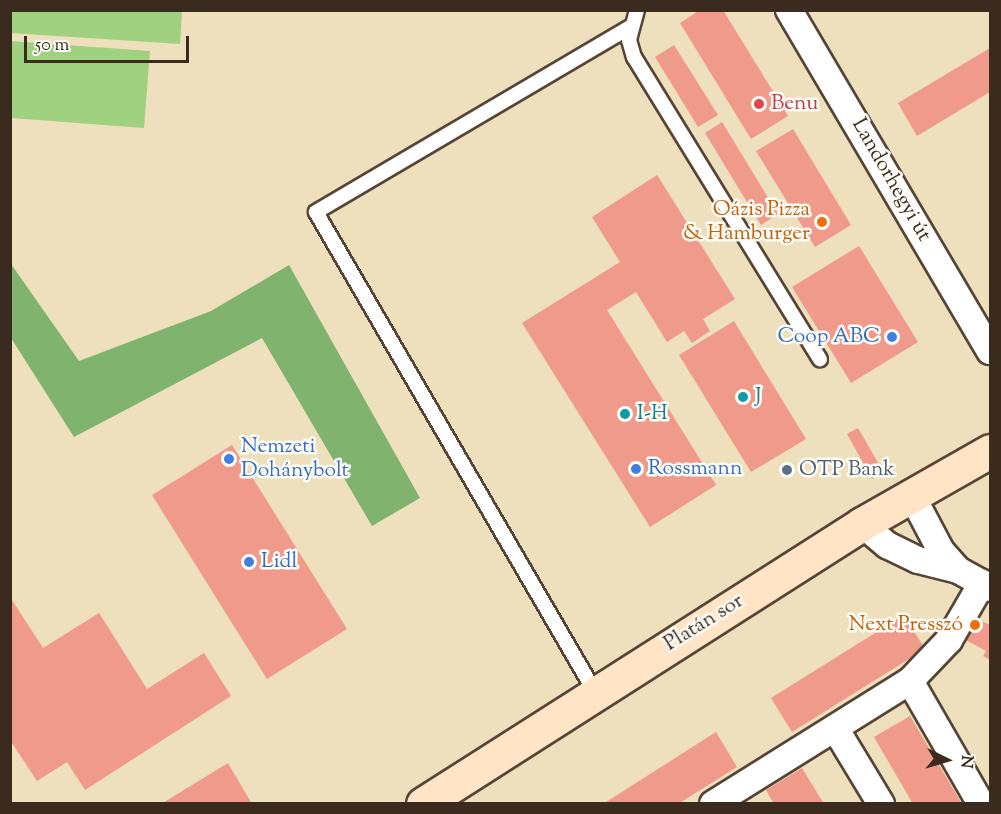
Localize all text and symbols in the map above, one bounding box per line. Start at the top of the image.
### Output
scale bar [27,24,192,62]
text: 50 m [35,33,69,59]
place label: Benu [771,91,818,117]
marker: Benu [752,97,766,111]
street label: Landorhegyi út [846,114,936,246]
place label: Oázis Pizza & Hamburger [683,197,810,247]
marker: Oázis Pizza & Hamburger [815,215,829,229]
place label: Coop ABC [778,324,880,350]
marker: Coop ABC [885,330,899,344]
place label: J [755,384,761,410]
marker: J [736,390,750,404]
place label: I-H [637,401,668,427]
marker: I-H [618,407,632,421]
place label: Nemzeti Dohánybolt [241,434,349,484]
marker: Nemzeti Dohánybolt [222,452,236,466]
place label: Rossmann [648,456,742,482]
place label: OTP Bank [799,457,895,483]
marker: Rossmann [629,462,643,476]
marker: OTP Bank [780,463,794,477]
place label: Lidl [261,549,297,575]
marker: Lidl [242,555,256,569]
street label: Platán sor [660,589,748,657]
place label: Next Presszó [849,612,963,638]
marker: Next Presszó [968,618,982,632]
north arrow [917,730,977,790]
text: N [953,754,977,769]

